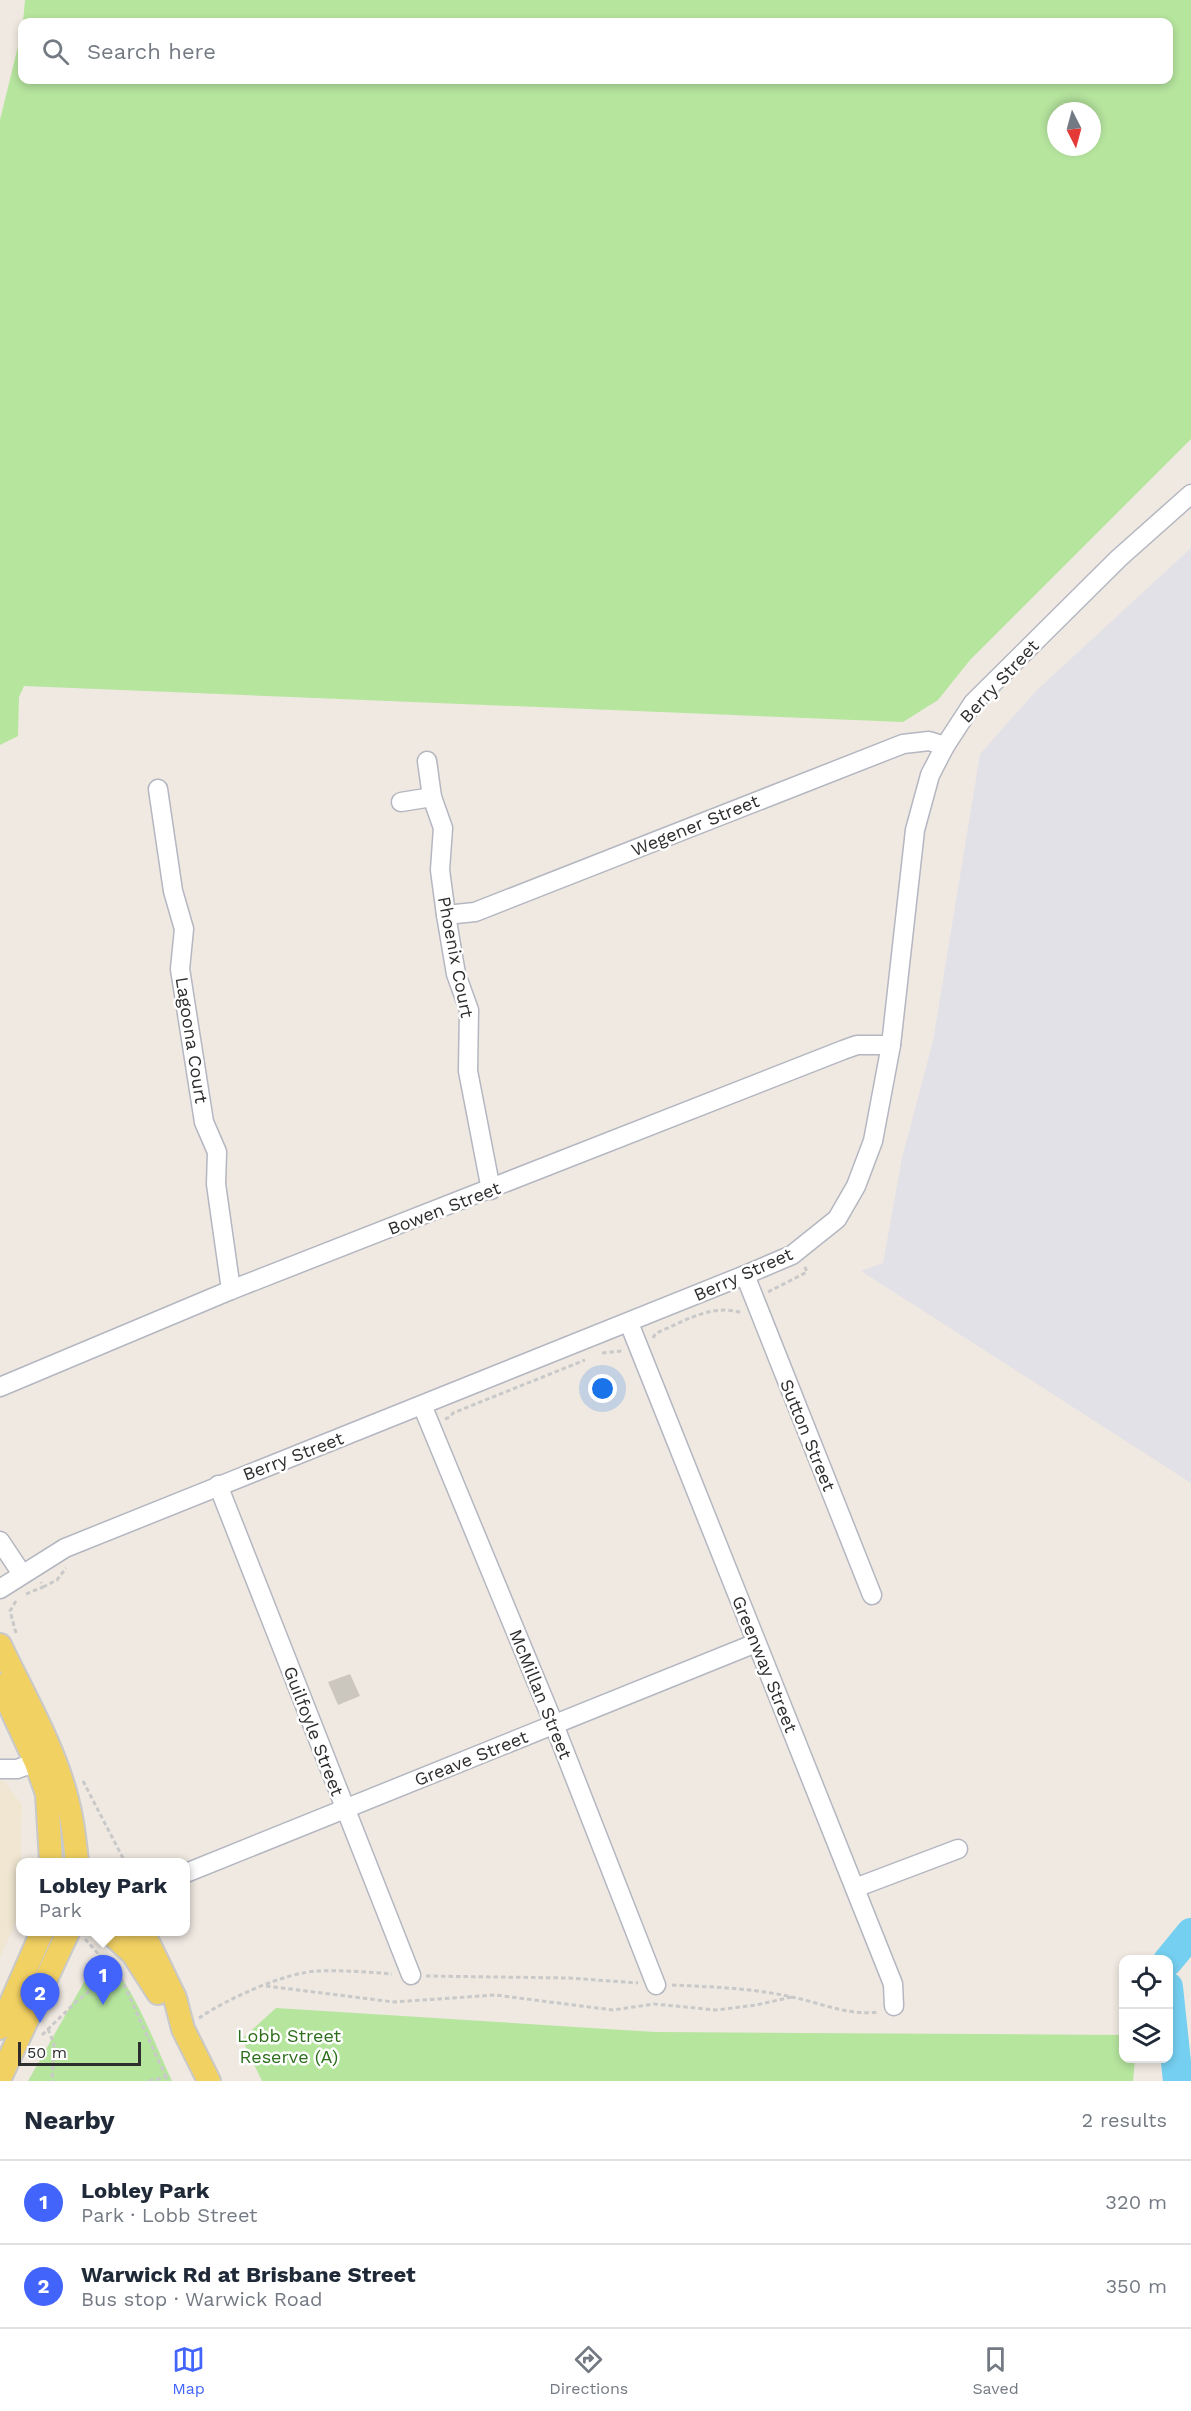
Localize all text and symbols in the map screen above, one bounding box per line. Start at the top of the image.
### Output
search box [18,18,1173,84]
icon: search [39,35,72,68]
text: Search here [87,39,216,64]
north arrow [1047,102,1101,156]
street label: Berry Street [955,635,1043,727]
street label: Wegener Street [628,790,762,860]
street label: Phoenix Court [434,895,478,1020]
street label: Lagoona Court [172,975,212,1105]
street label: Bowen Street [385,1177,504,1239]
street label: Berry Street [690,1243,796,1305]
your location [588,1374,617,1403]
street label: Sutton Street [776,1376,840,1494]
street label: Berry Street [240,1427,347,1485]
street label: Greenway Street [728,1593,802,1736]
street label: McMillan Street [505,1626,577,1762]
street label: Guilfoyle Street [280,1663,349,1799]
street label: Greave Street [411,1726,531,1790]
popup [16,1858,190,1936]
text: Lobley Park [39,1873,167,1898]
text: Park [39,1898,82,1922]
map controls [1119,1955,1173,2063]
button: locate [1119,1955,1173,2009]
pin: 1 [84,1956,122,2005]
pin: 2 [20,1974,60,2023]
button: layers [1119,2009,1173,2063]
park label: Lobb Street Reserve (A) [237,2025,342,2067]
scale bar [18,2039,141,2066]
text: 50 m [27,2043,67,2062]
text: Nearby [24,2105,115,2135]
text: 2 results [1082,2108,1167,2132]
text: Lobley Park [81,2178,209,2203]
text: 1 [39,2190,48,2214]
text: 320 m [1105,2190,1167,2214]
text: Park · Lobb Street [81,2203,258,2227]
text: Warwick Rd at Brisbane Street [81,2262,416,2287]
text: 2 [38,2274,49,2298]
text: 350 m [1105,2274,1167,2298]
text: Bus stop · Warwick Road [81,2287,323,2311]
tab: Map [172,2343,205,2398]
tab: Directions [549,2343,628,2398]
tab: Saved [972,2343,1019,2398]

